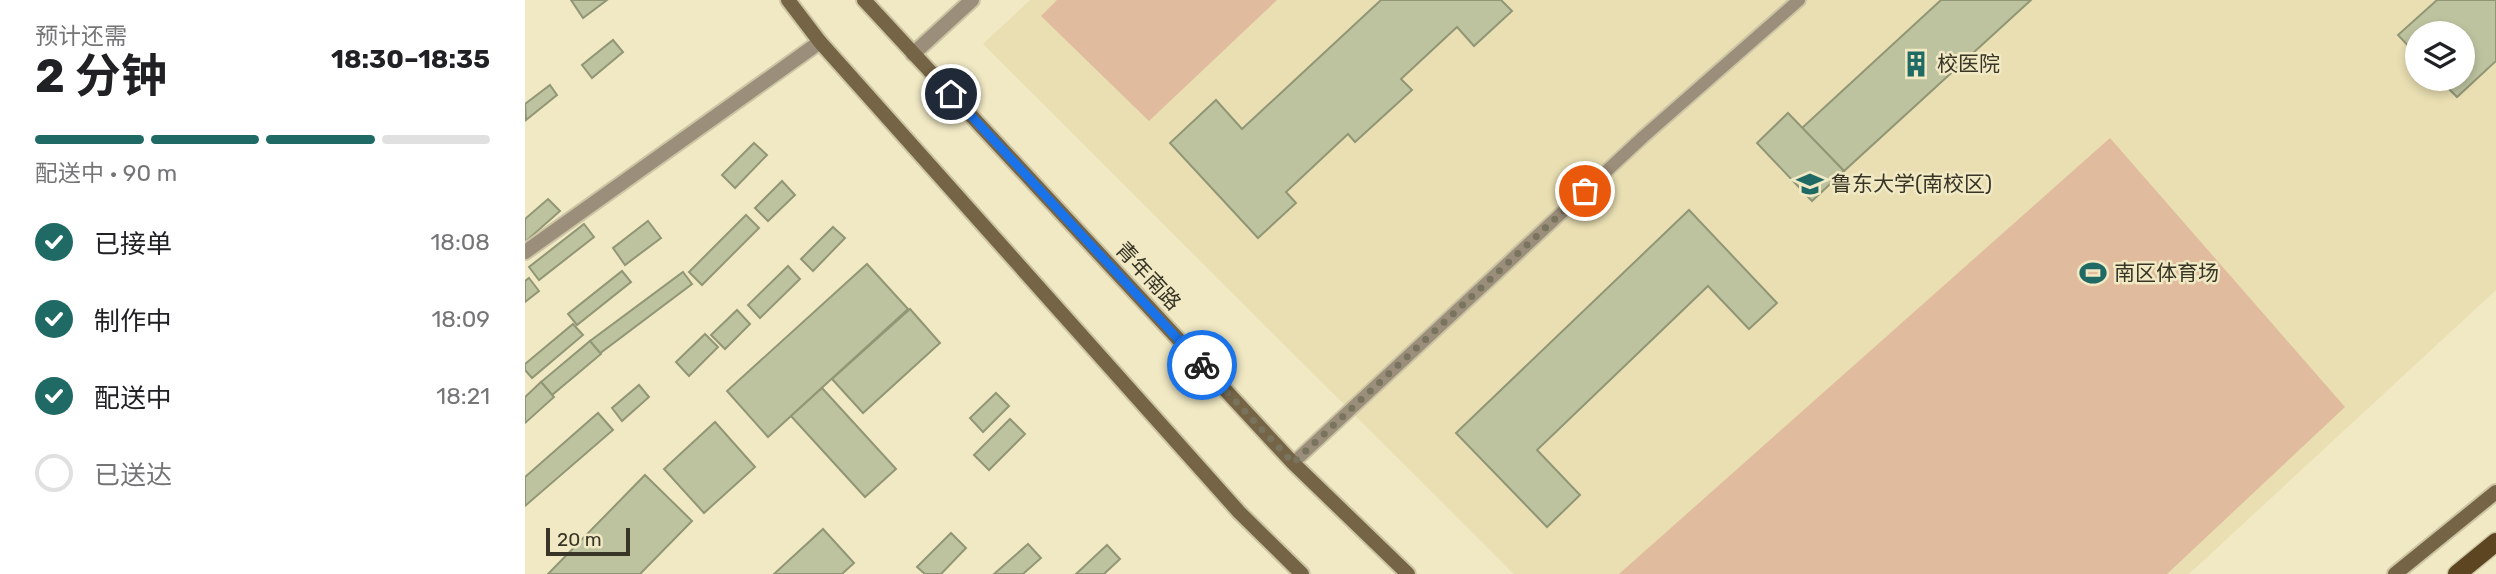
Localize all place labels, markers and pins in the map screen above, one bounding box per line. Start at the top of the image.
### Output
building icon: 校医院 [1901,49,1931,79]
place label: 校医院 [1937,51,2000,76]
pin [921,64,981,124]
pin [1555,161,1615,221]
school or university icon: 鲁东大学(南校区) [1795,169,1825,199]
place label: 鲁东大学(南校区) [1831,171,1992,196]
sports icon: 南区体育场 [2078,258,2108,288]
place label: 南区体育场 [2114,260,2219,285]

